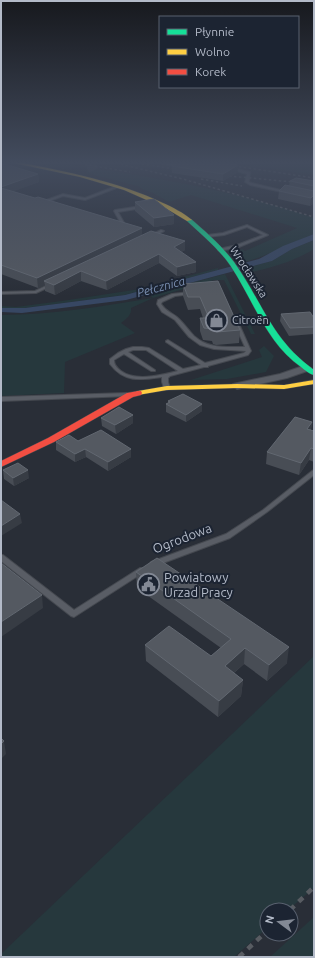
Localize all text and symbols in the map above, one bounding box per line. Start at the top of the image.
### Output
legend [159,16,299,88]
text: Płynnie [195,25,234,38]
text: Wolno [195,45,230,58]
text: Korek [195,65,226,78]
street label: Wrocławska [228,244,270,300]
water label: Pełcznica [135,274,187,299]
shop icon: Citroën [204,307,230,333]
place label: Citroën [232,314,269,326]
street label: Ogrodowa [151,520,213,556]
place label: Powiatowy Urzad Pracy [164,570,233,599]
public building icon: Powiatowy Urzad Pracy [136,571,162,597]
north arrow [259,902,299,942]
text: N [262,914,276,925]

